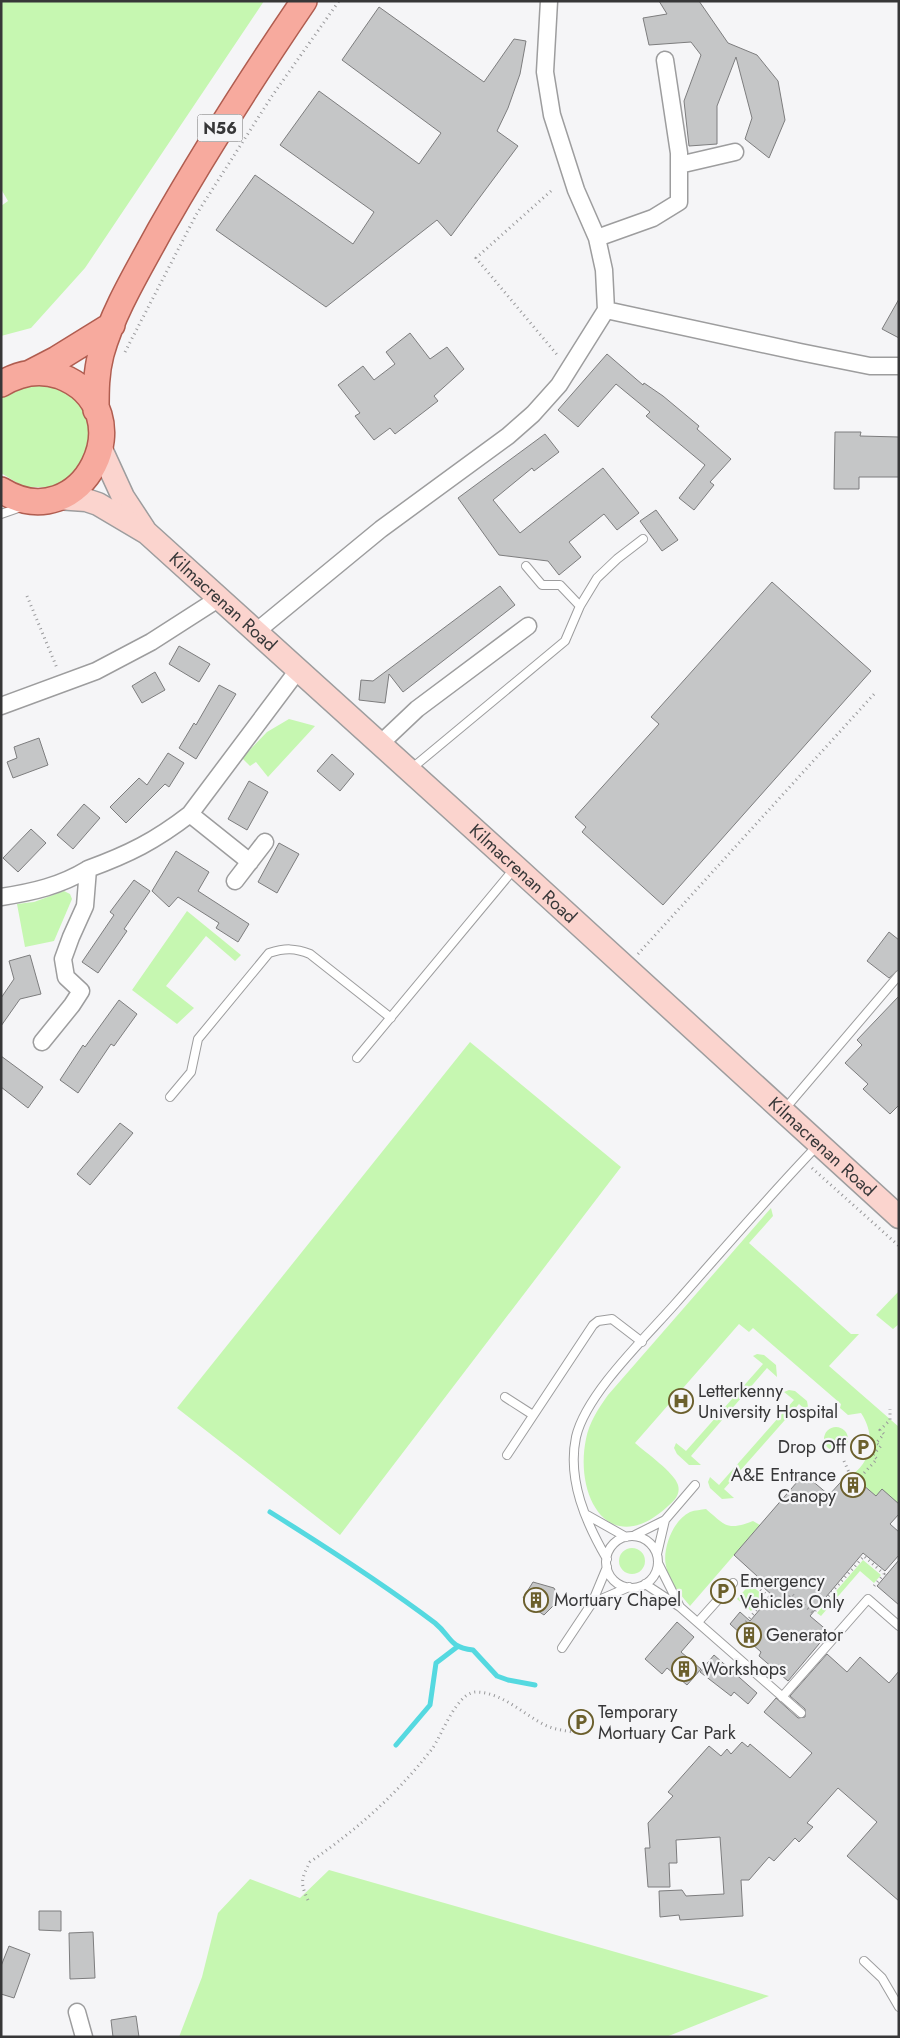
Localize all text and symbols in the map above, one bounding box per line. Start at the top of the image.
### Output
road number: N56 [198,115,242,142]
street label: Kilmacrenan Road [163,546,283,657]
street label: Kilmacrenan Road [463,818,583,929]
street label: Kilmacrenan Road [763,1091,882,1203]
place label: Letterkenny University Hospital [698,1378,838,1425]
hospital icon: Letterkenny University Hospital [668,1388,694,1414]
place label: Drop Off [778,1434,847,1460]
parking icon: Drop Off [850,1434,876,1460]
place label: A&E Entrance Canopy [731,1462,836,1509]
building icon: A&E Entrance Canopy [840,1472,866,1498]
place label: Emergency Vehicles Only [740,1568,844,1615]
parking icon: Emergency Vehicles Only [710,1578,736,1604]
building icon: Mortuary Chapel [523,1587,549,1613]
place label: Mortuary Chapel [554,1587,681,1613]
building icon: Generator [736,1622,762,1648]
place label: Generator [766,1622,844,1648]
building icon: Workshops [671,1656,697,1682]
place label: Workshops [702,1656,786,1682]
place label: Temporary Mortuary Car Park [598,1699,736,1746]
parking icon: Temporary Mortuary Car Park [568,1709,594,1735]

